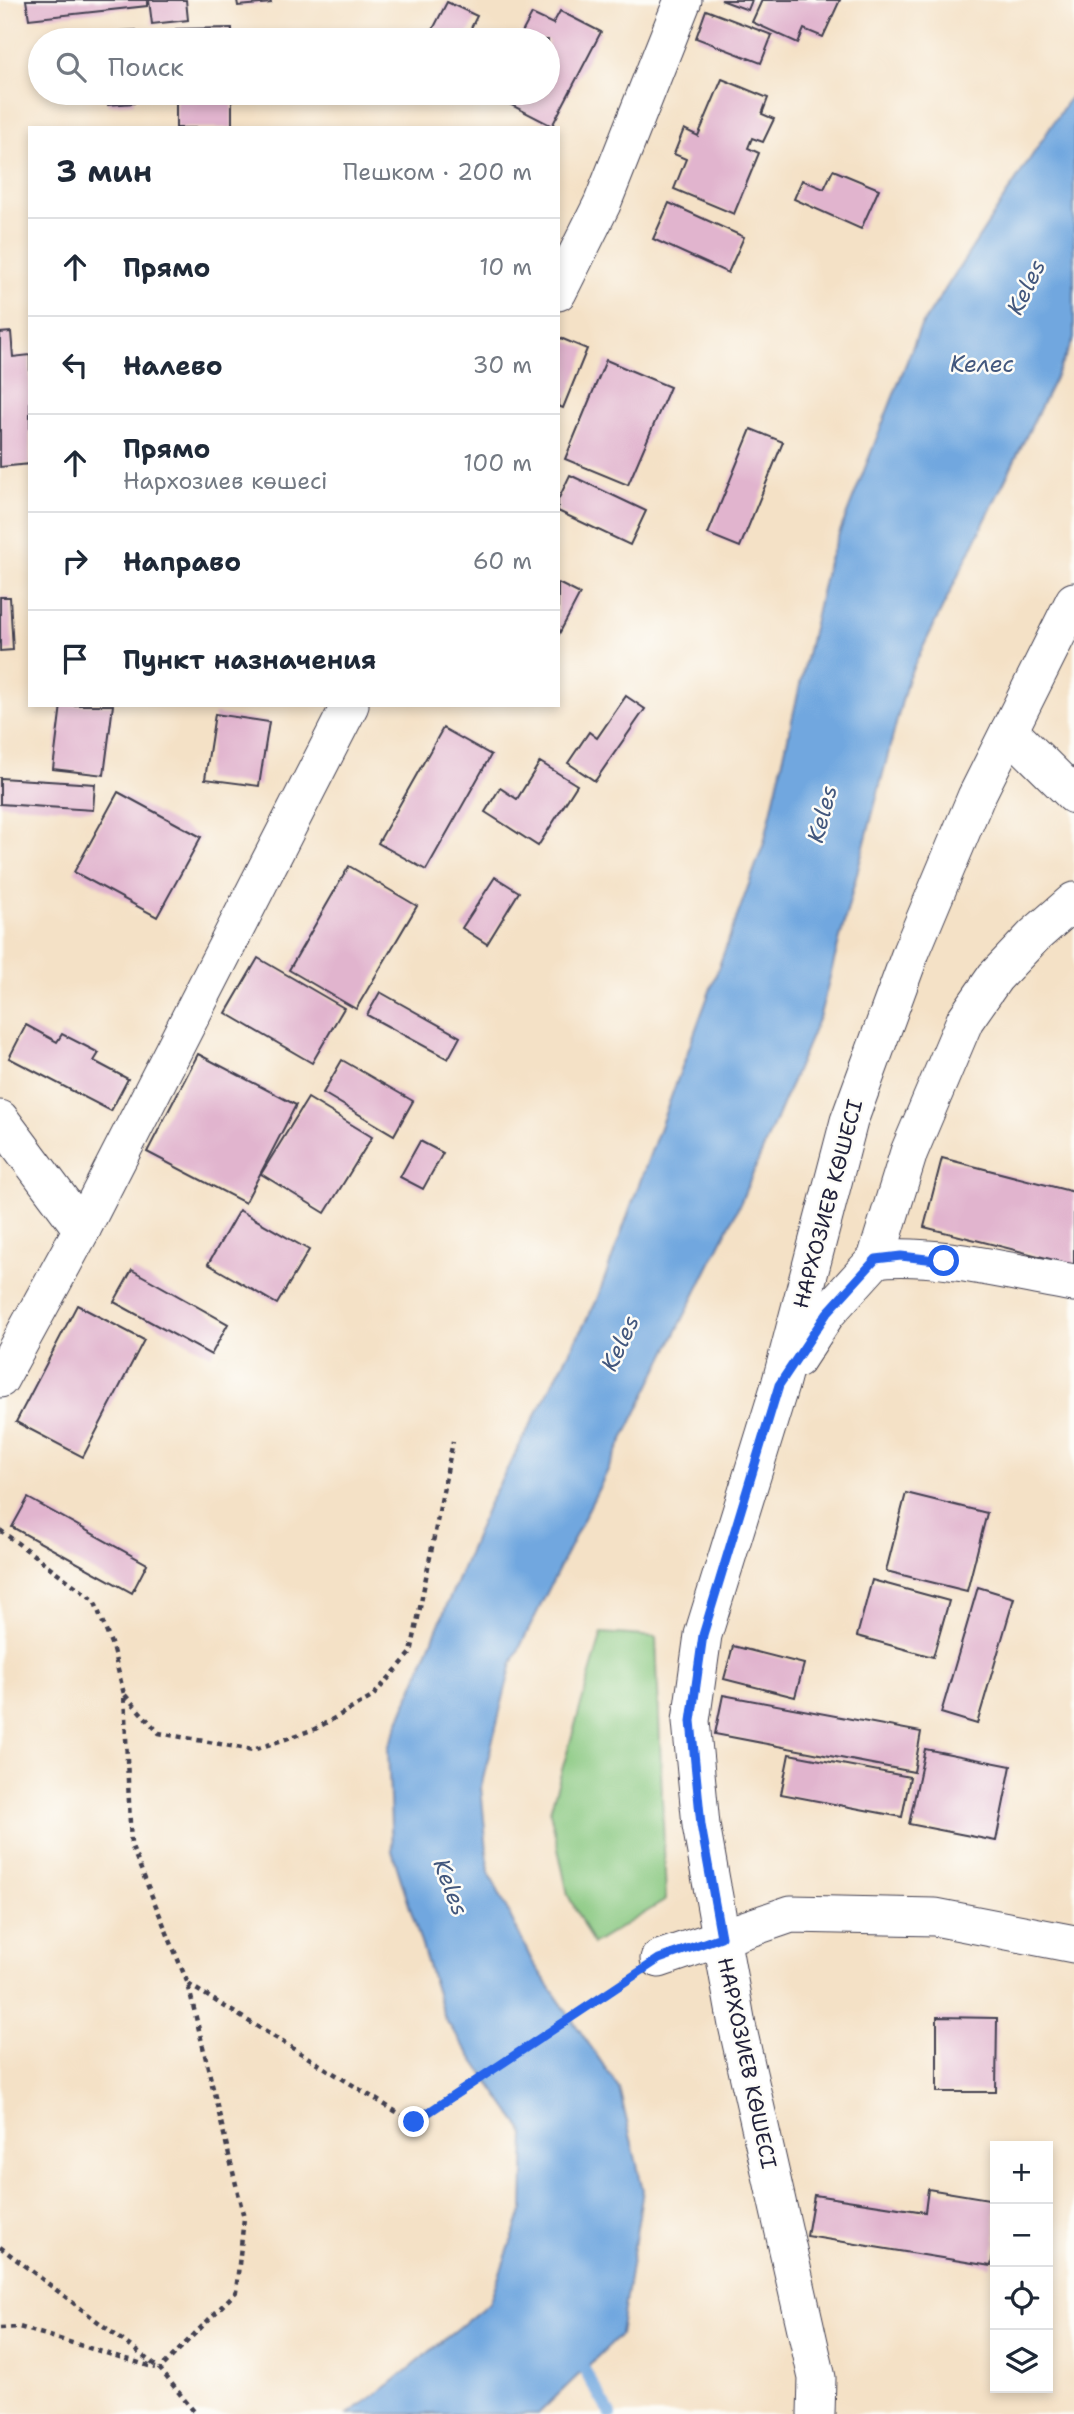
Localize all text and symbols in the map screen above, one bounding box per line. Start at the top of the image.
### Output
search box [28,28,560,105]
icon: search [52,48,90,86]
text: Поиск [108,49,184,84]
text: 3 мин [56,151,152,192]
text: Пешком · 200 m [343,157,532,187]
icon: ahead [56,248,94,286]
text: Прямо [123,250,211,285]
text: 10 m [479,252,532,282]
water label: Keles [1000,254,1052,320]
icon: left [56,346,94,384]
text: Налево [123,348,223,383]
water label: Келес [950,349,1014,379]
text: 30 m [473,350,532,380]
text: Прямо [123,431,211,466]
icon: ahead [56,444,94,482]
text: 100 m [463,448,532,478]
text: Нархозиев көшесі [123,466,328,496]
icon: right [56,542,94,580]
text: Направо [123,544,241,579]
text: 60 m [473,546,532,576]
icon: arrive [56,640,94,678]
text: Пункт назначения [123,642,376,677]
water label: Keles [800,782,844,846]
street label: НАРХОЗИЕВ КӨШЕСІ [787,1096,869,1312]
route start [928,1245,959,1276]
water label: Keles [594,1310,646,1376]
water label: Keles [426,1854,476,1920]
street label: НАРХОЗИЕВ КӨШЕСІ [711,1955,783,2171]
route end [398,2106,429,2137]
map controls [990,2141,1053,2393]
button: + [990,2141,1053,2204]
button: − [990,2204,1053,2267]
button: locate [990,2267,1053,2330]
button: layers [990,2330,1053,2393]

